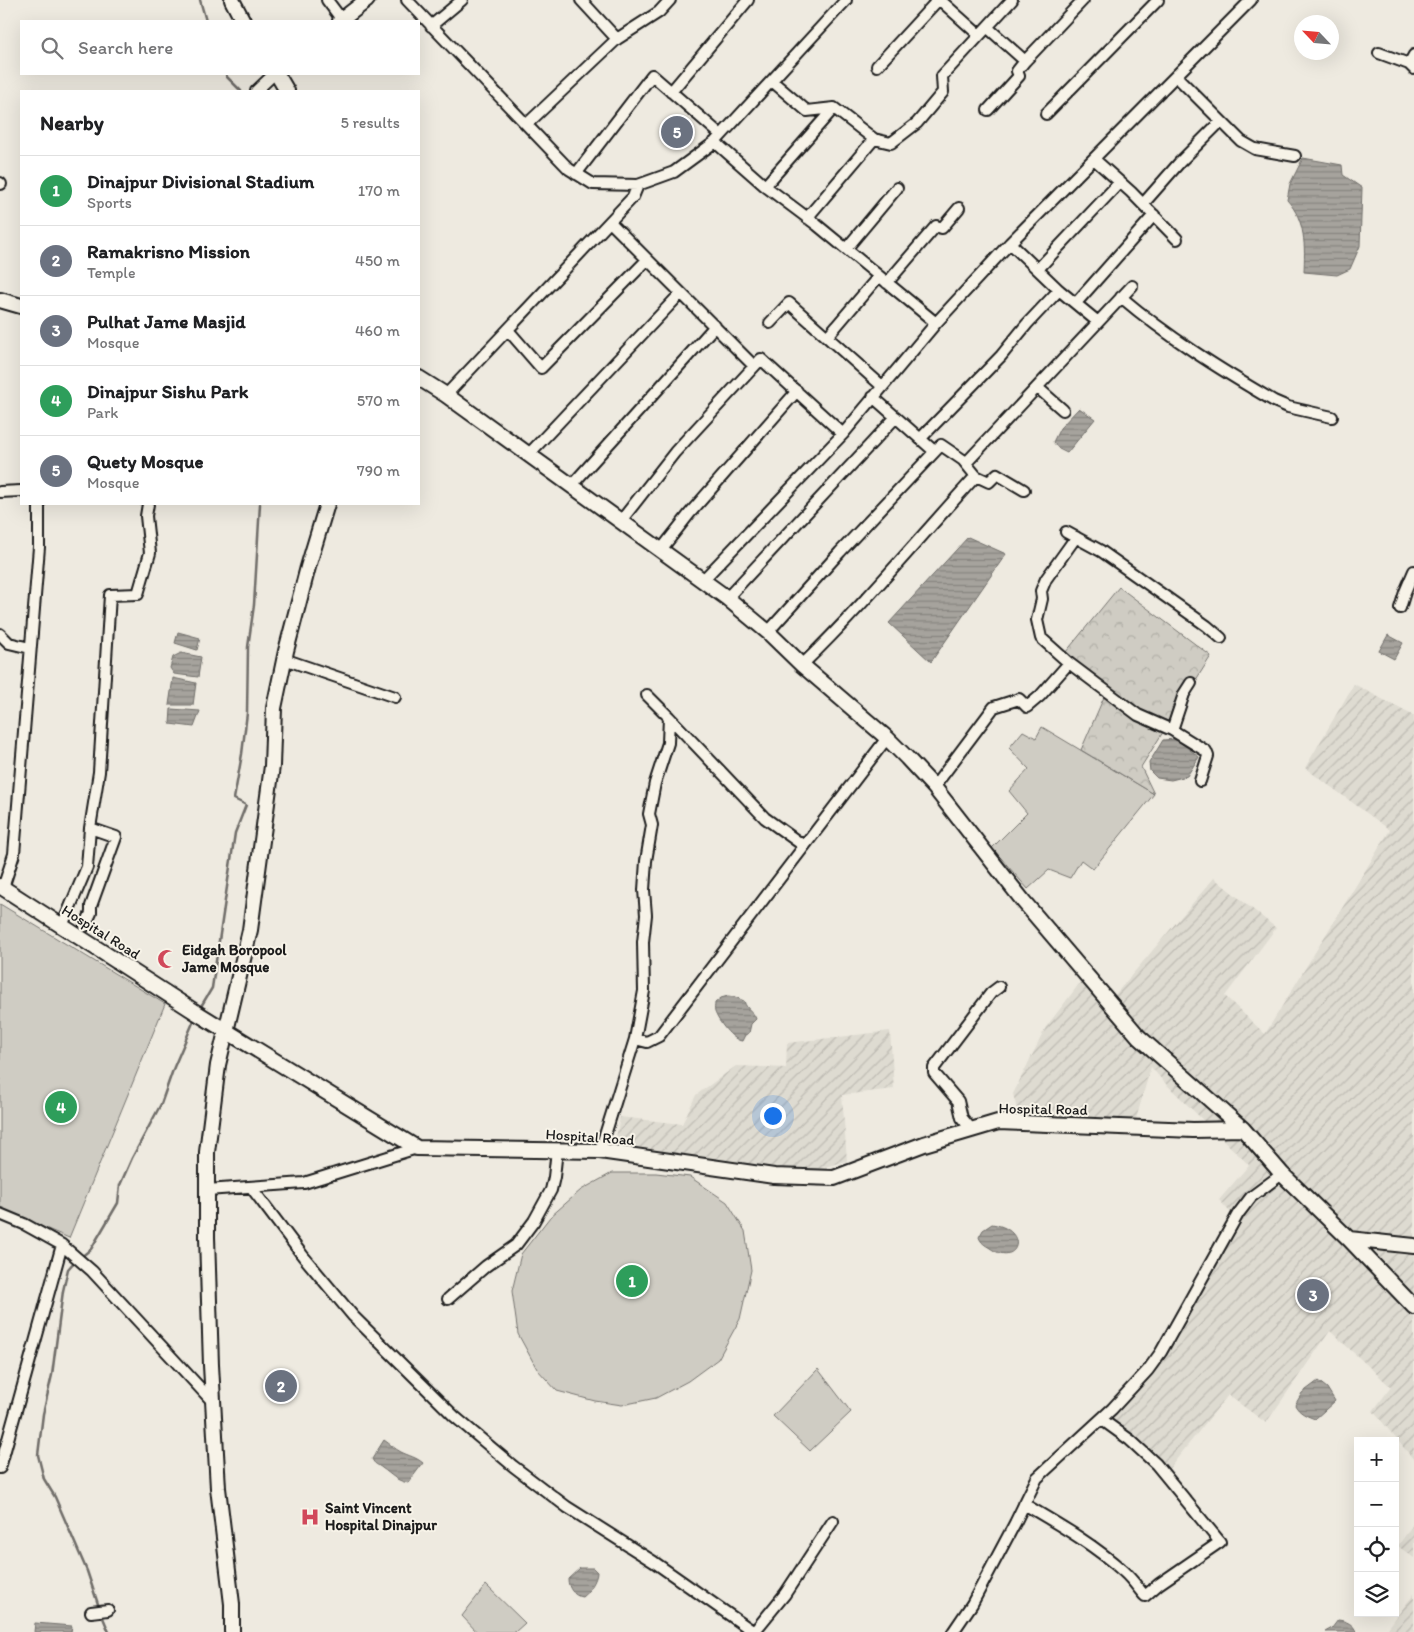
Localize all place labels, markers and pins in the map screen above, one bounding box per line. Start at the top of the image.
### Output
pin: 5 [661,113,693,151]
place label: Eidgah Boropool Jame Mosque [181,941,287,977]
mosque icon: Eidgah Boropool Jame Mosque [156,948,178,970]
pin: 4 [45,1088,77,1126]
pin: 1 [616,1262,648,1300]
pin: 3 [1297,1276,1329,1314]
pin: 2 [265,1367,297,1405]
place label: Saint Vincent Hospital Dinajpur [325,1499,437,1535]
hospital icon: Saint Vincent Hospital Dinajpur [299,1506,321,1528]

